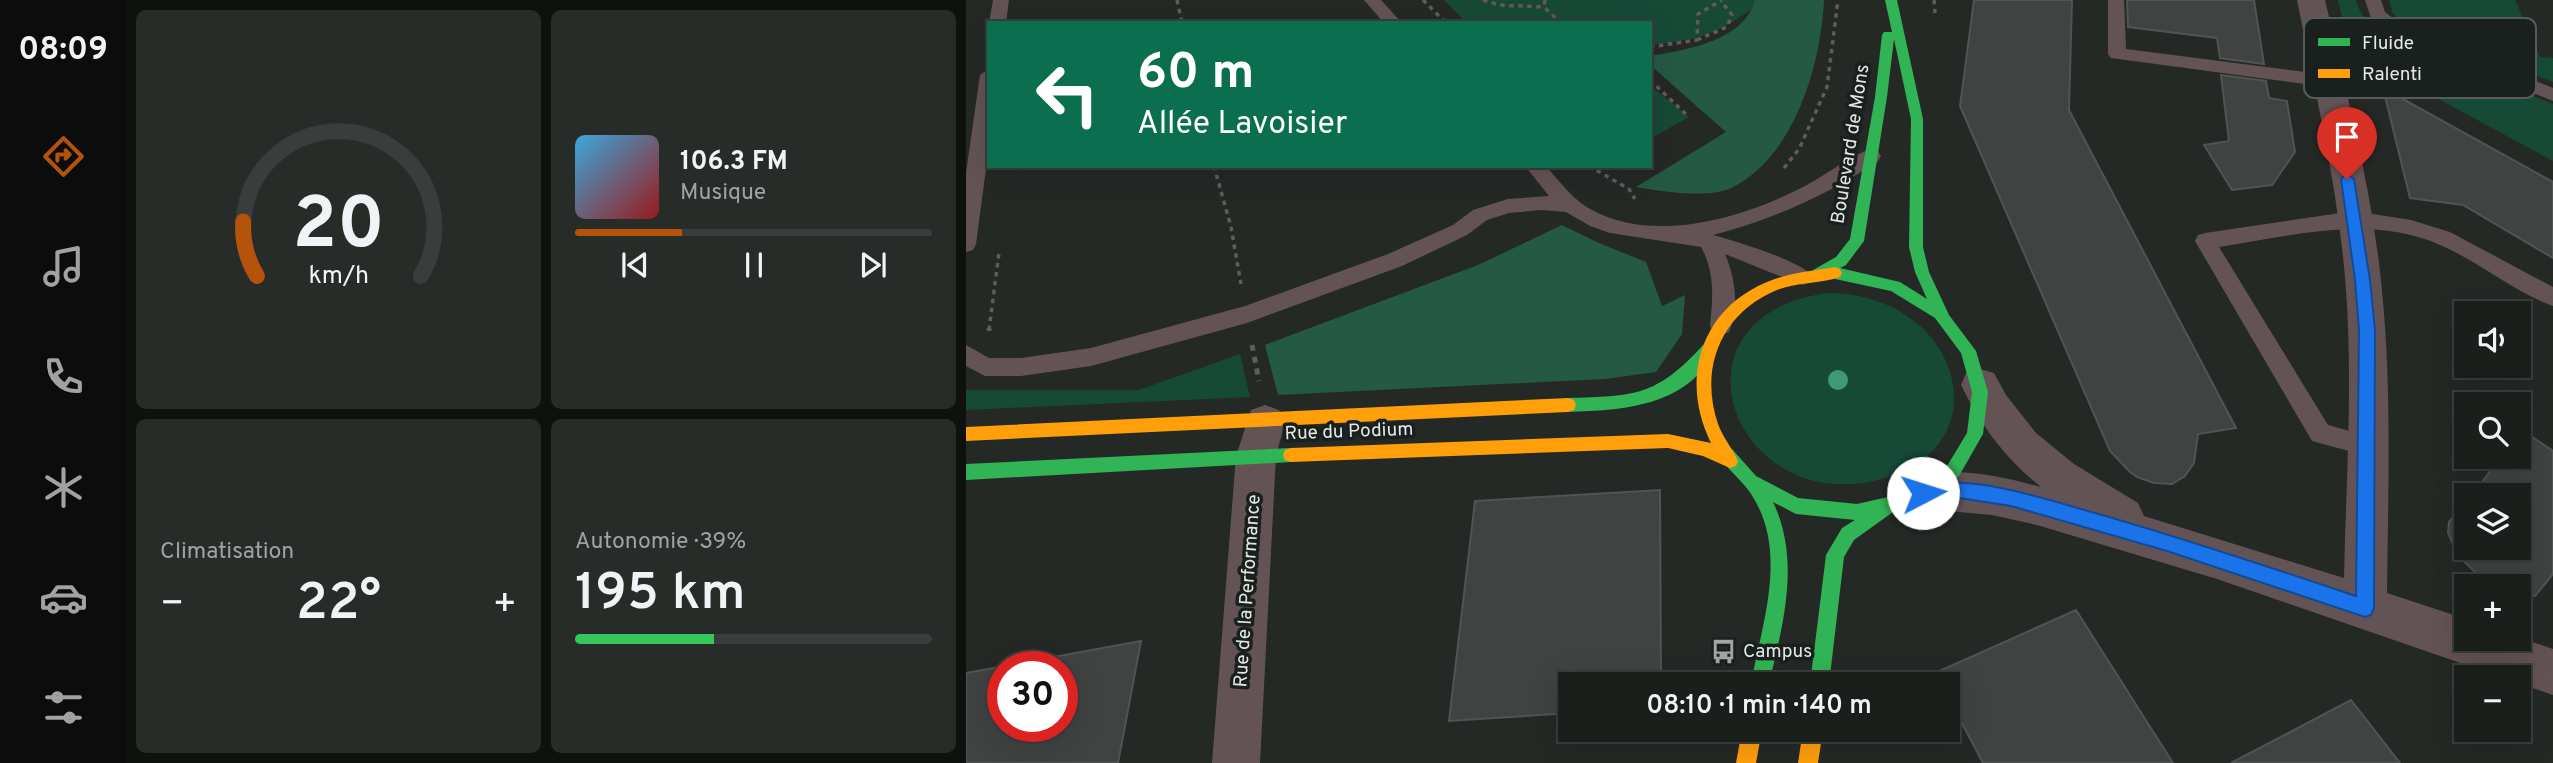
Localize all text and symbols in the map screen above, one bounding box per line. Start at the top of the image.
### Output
legend [2304,18,2536,98]
text: 08:09 [18,31,108,71]
text: Fluide [2362,32,2414,56]
text: 60 m [1137,44,1255,106]
icon: left [1022,49,1113,140]
street label: Boulevard de Mons [1827,63,1875,225]
text: Ralenti [2362,63,2422,87]
text: Allée Lavoisier [1137,105,1347,145]
pin [2317,107,2377,179]
icon: arrive [2328,118,2366,156]
icon: directions [39,132,88,181]
text: 106.3 FM [680,146,788,179]
text: Musique [680,179,766,208]
text: 20 [292,182,385,274]
icon: music [39,242,88,291]
icon: previous [616,246,654,284]
icon: pause [735,246,773,284]
icon: next [854,246,892,284]
text: km/h [308,261,369,293]
map controls [2454,301,2531,742]
button: sound [2454,301,2531,378]
icon: phone [39,352,88,401]
button: search [2454,392,2531,469]
street label: Rue du Podium [1284,418,1414,446]
position arrow [1886,456,1960,530]
icon: climate [39,463,88,512]
button: layers [2454,483,2531,560]
street label: Rue de la Performance [1229,494,1267,688]
text: Autonomie · 39% [575,528,746,557]
text: Climatisation [160,538,294,567]
text: 195 km [575,562,745,628]
text: 22° [296,572,381,638]
icon: car [39,573,88,622]
button: + [2454,574,2531,651]
text: − [160,581,185,630]
text: + [492,581,517,630]
bus stop icon: Campus [1709,638,1737,666]
place label: Campus [1743,640,1812,664]
speed limit sign: 30 [987,651,1078,742]
button: − [2454,665,2531,742]
icon: filters [39,683,88,732]
text: 08:10 · 1 min · 140 m [1646,690,1872,723]

